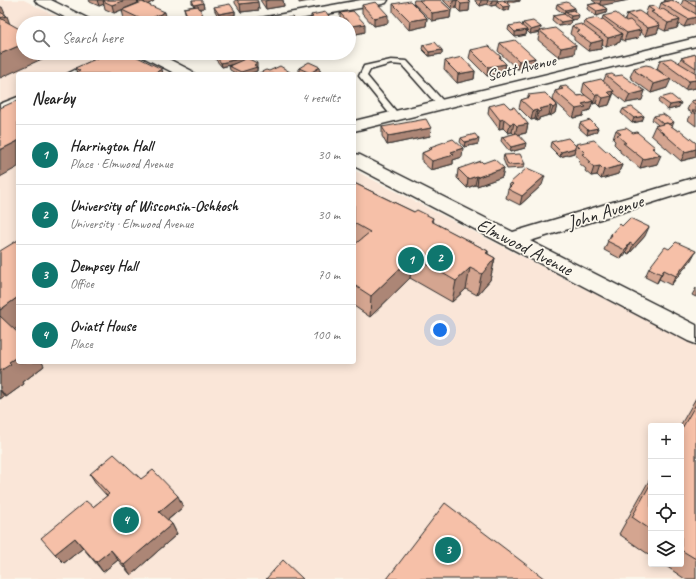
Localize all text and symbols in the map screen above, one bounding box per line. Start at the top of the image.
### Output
search box [16,16,356,60]
icon: search [30,27,52,49]
text: Search here [62,29,123,48]
street label: Scott Avenue [485,50,559,86]
text: Nearby [32,88,75,109]
text: 4 results [302,90,340,106]
text: Harrington Hall [70,137,153,156]
text: 1 [42,147,48,163]
text: 30 m [318,147,340,163]
text: Place · Elmwood Avenue [70,156,173,172]
street label: John Avenue [564,189,648,235]
text: University of Wisconsin-Oshkosh [70,197,238,216]
text: 2 [42,207,48,223]
text: 30 m [318,207,340,223]
street label: Elmwood Avenue [473,213,578,282]
text: University · Elmwood Avenue [70,216,193,232]
pin: 2 [427,243,453,273]
pin: 1 [398,245,424,275]
text: Dempsey Hall [70,257,137,276]
text: 3 [42,267,48,283]
text: 70 m [318,267,340,283]
text: Office [70,276,94,292]
text: Oviatt House [70,317,136,336]
your location [430,320,450,340]
text: 4 [42,327,48,343]
text: 100 m [312,327,340,343]
text: Place [70,336,93,352]
map controls [648,423,684,567]
button: + [648,423,684,459]
button: − [648,459,684,495]
button: locate [648,495,684,531]
pin: 4 [113,505,139,535]
button: layers [648,531,684,567]
pin: 3 [435,535,461,565]

